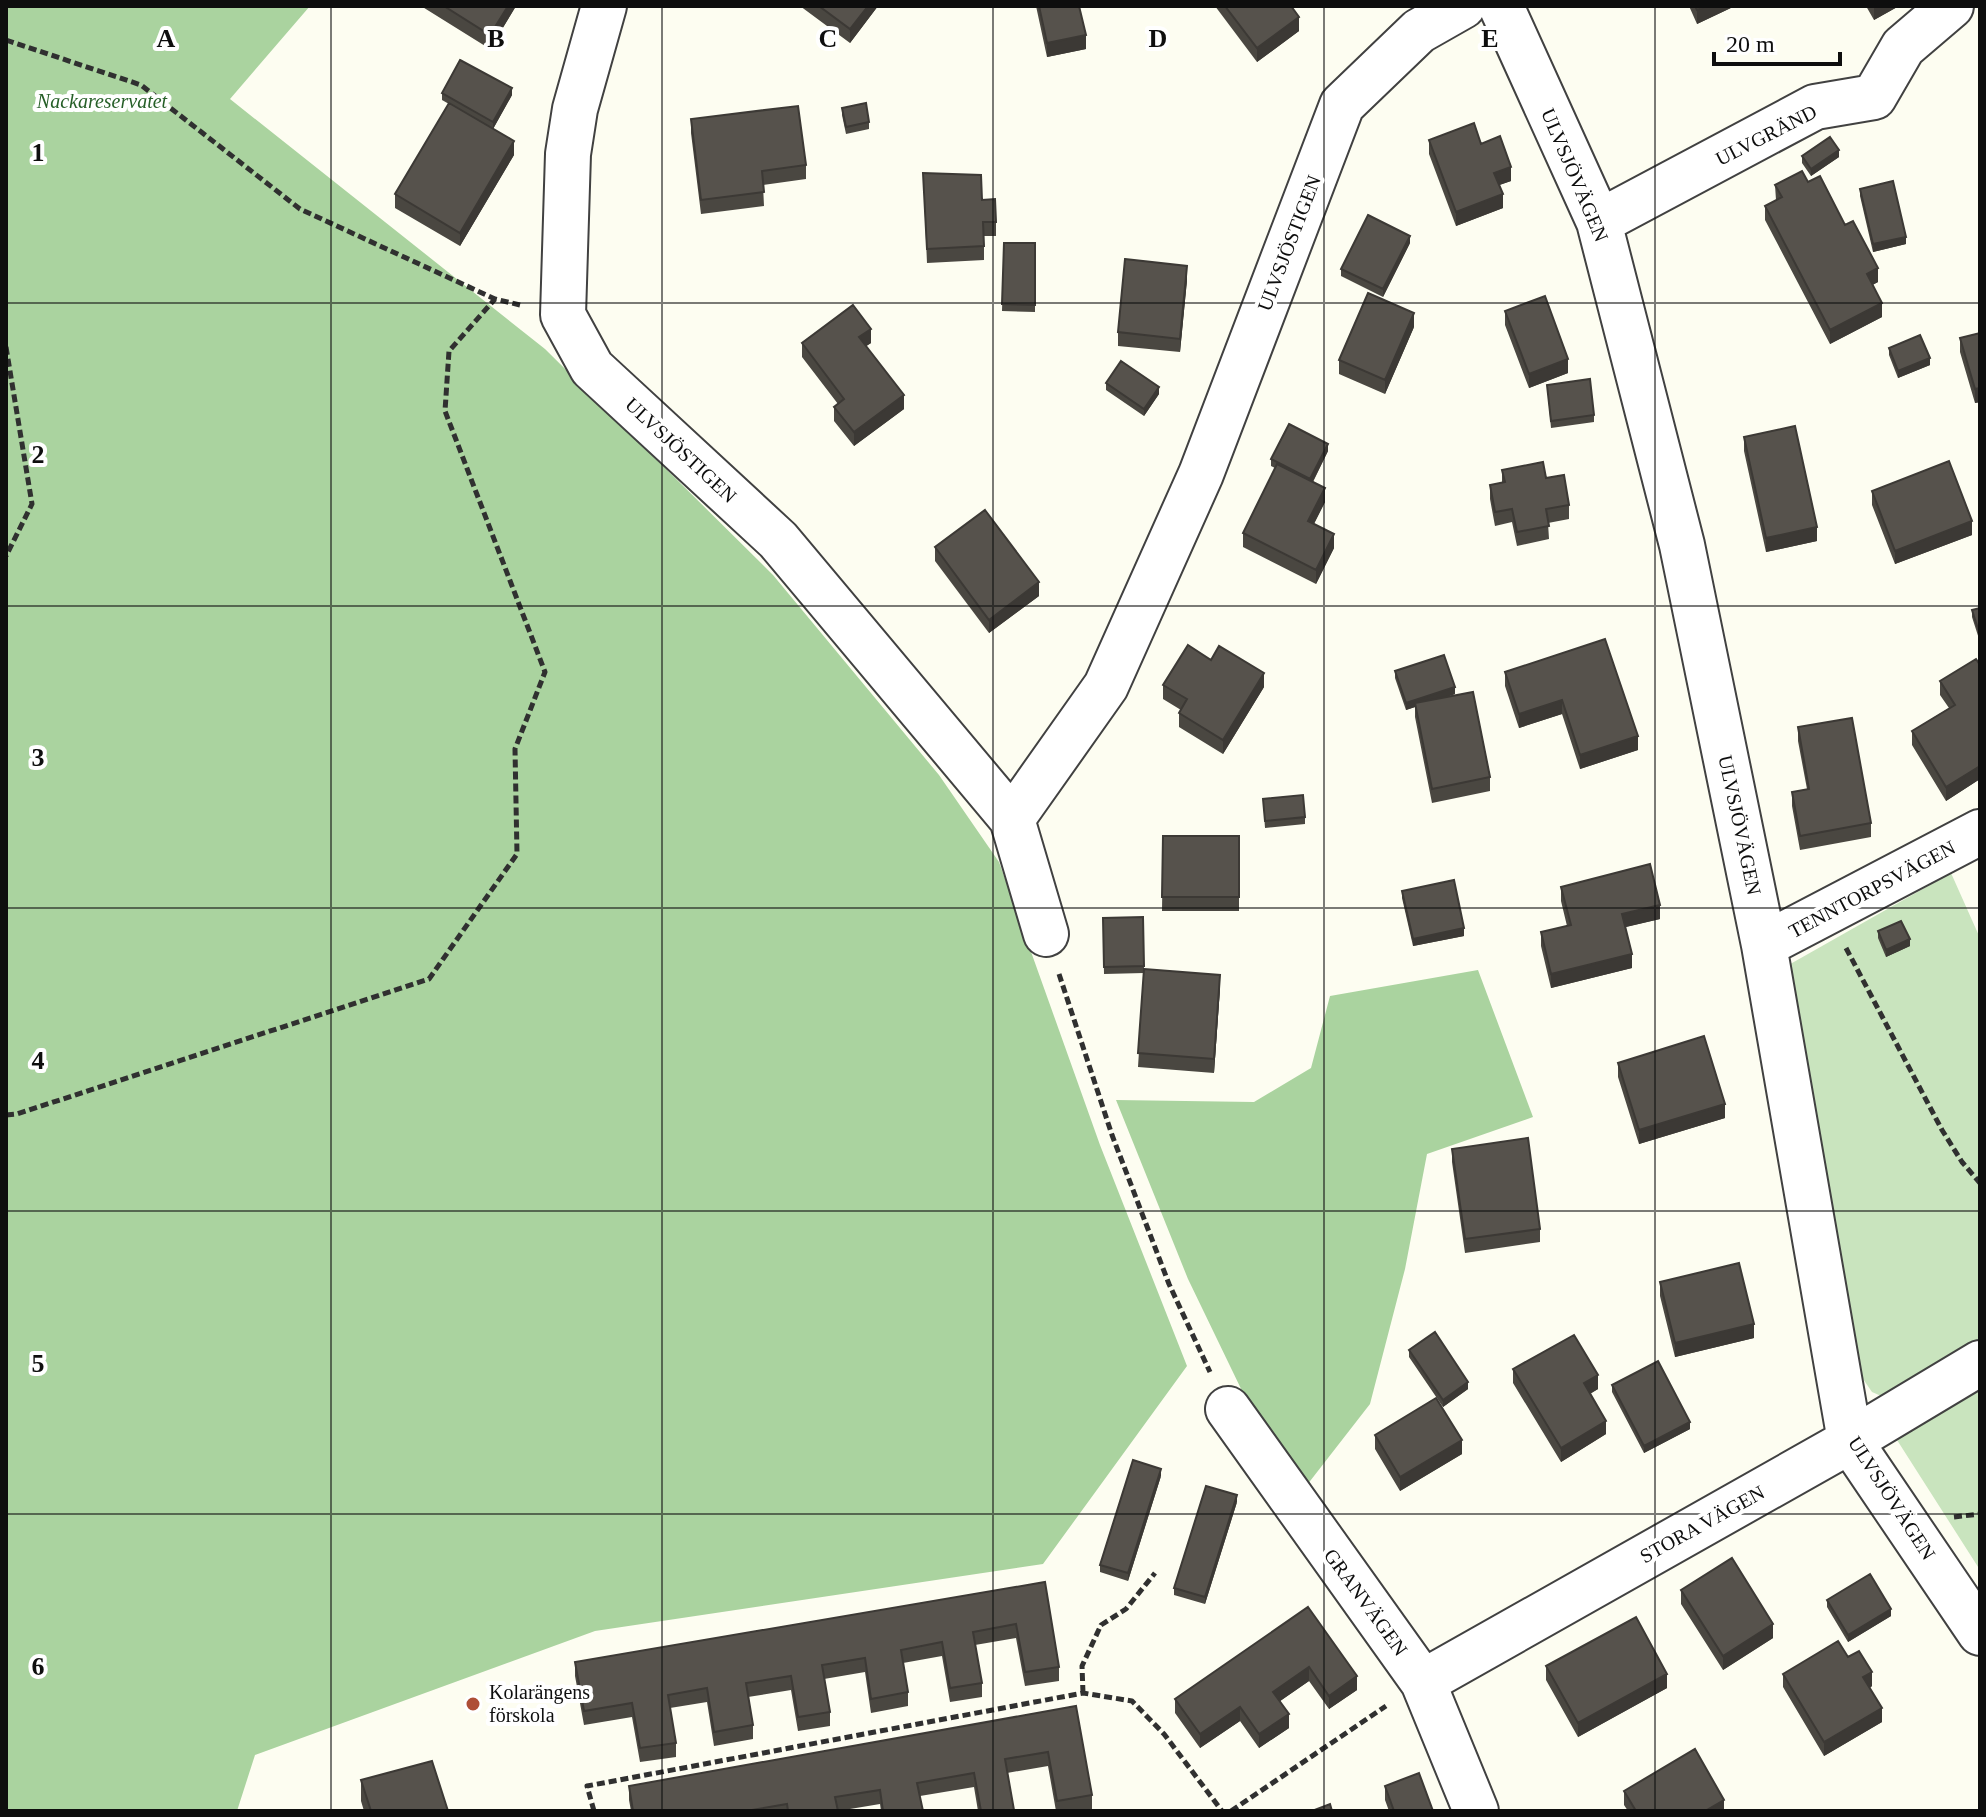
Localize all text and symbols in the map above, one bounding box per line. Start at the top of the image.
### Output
scale bar [1714,16,1840,66]
text: A [157,24,176,53]
text: B [487,24,505,53]
text: C [819,24,837,53]
text: D [1149,24,1167,53]
text: E [1481,24,1499,53]
text: 20 m [1726,31,1775,57]
park label: Nackareservatet [36,90,168,112]
street label: ULVGRÄND [1712,100,1820,170]
street label: ULVSJÖVÄGEN [1537,105,1613,245]
text: 1 [32,138,45,167]
street label: ULVSJÖSTIGEN [1253,172,1325,314]
street label: ULVSJÖSTIGEN [621,393,741,507]
text: 2 [32,440,45,469]
text: 3 [32,743,45,772]
street label: ULVSJÖVÄGEN [1714,753,1766,897]
street label: TENNTORPSVÄGEN [1785,836,1959,942]
text: 4 [32,1046,45,1075]
text: 5 [32,1349,45,1378]
street label: ULVSJÖVÄGEN [1844,1432,1940,1564]
street label: STORA VÄGEN [1636,1481,1768,1567]
street label: GRANVÄGEN [1320,1544,1412,1660]
text: 6 [32,1652,45,1681]
place label: Kolarängens förskola [489,1681,590,1726]
marker: Kolarängens förskola [464,1695,482,1713]

